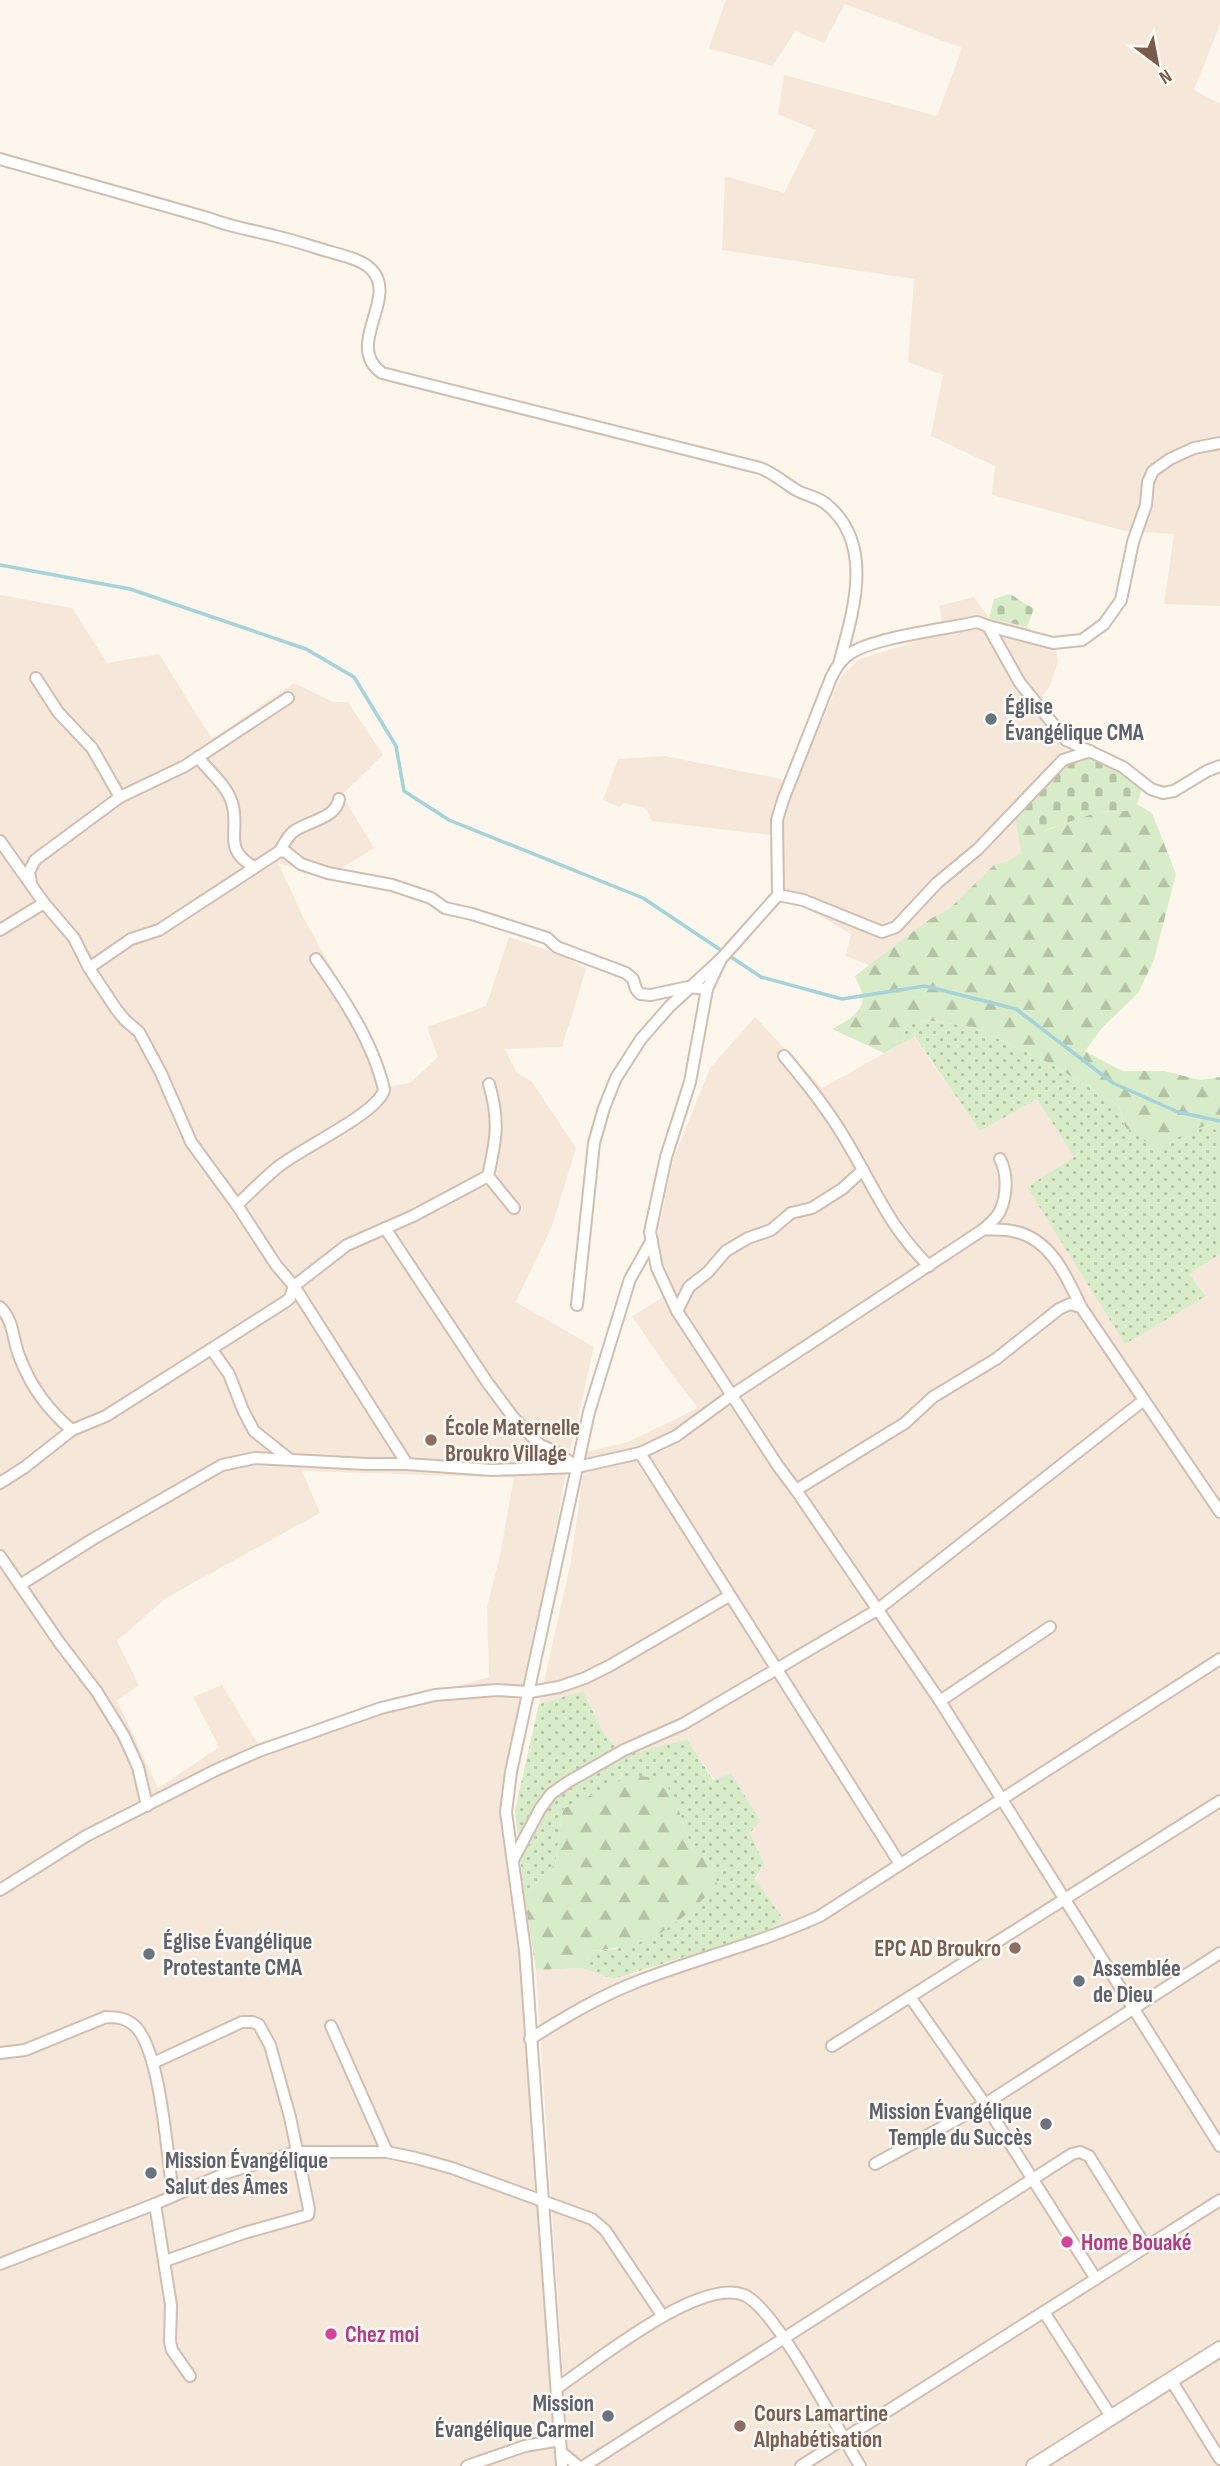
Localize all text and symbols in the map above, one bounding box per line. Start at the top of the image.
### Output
north arrow [1122,28,1192,98]
text: N [1155,64,1176,89]
place label: Église Évangélique CMA [1005,693,1145,747]
marker: Église Évangélique CMA [983,711,999,727]
place label: École Maternelle Broukro Village [445,1414,580,1468]
marker: École Maternelle Broukro Village [423,1432,439,1448]
place label: Église Évangélique Protestante CMA [163,1928,312,1982]
place label: EPC AD Broukro [874,1935,1001,1963]
marker: EPC AD Broukro [1007,1940,1023,1956]
marker: Église Évangélique Protestante CMA [141,1946,157,1962]
place label: Assemblée de Dieu [1092,1955,1181,2009]
marker: Assemblée de Dieu [1071,1973,1087,1989]
place label: Mission Évangélique Temple du Succès [869,2098,1032,2152]
marker: Mission Évangélique Temple du Succès [1038,2116,1054,2132]
place label: Mission Évangélique Salut des Âmes [165,2147,328,2201]
marker: Mission Évangélique Salut des Âmes [143,2165,159,2181]
place label: Home Bouaké [1081,2229,1191,2257]
marker: Home Bouaké [1059,2234,1075,2250]
place label: Chez moi [345,2321,419,2349]
marker: Chez moi [323,2326,339,2342]
place label: Mission Évangélique Carmel [435,2390,594,2444]
place label: Cours Lamartine Alphabétisation [753,2400,888,2454]
marker: Mission Évangélique Carmel [600,2408,616,2424]
marker: Cours Lamartine Alphabétisation [732,2418,748,2434]

